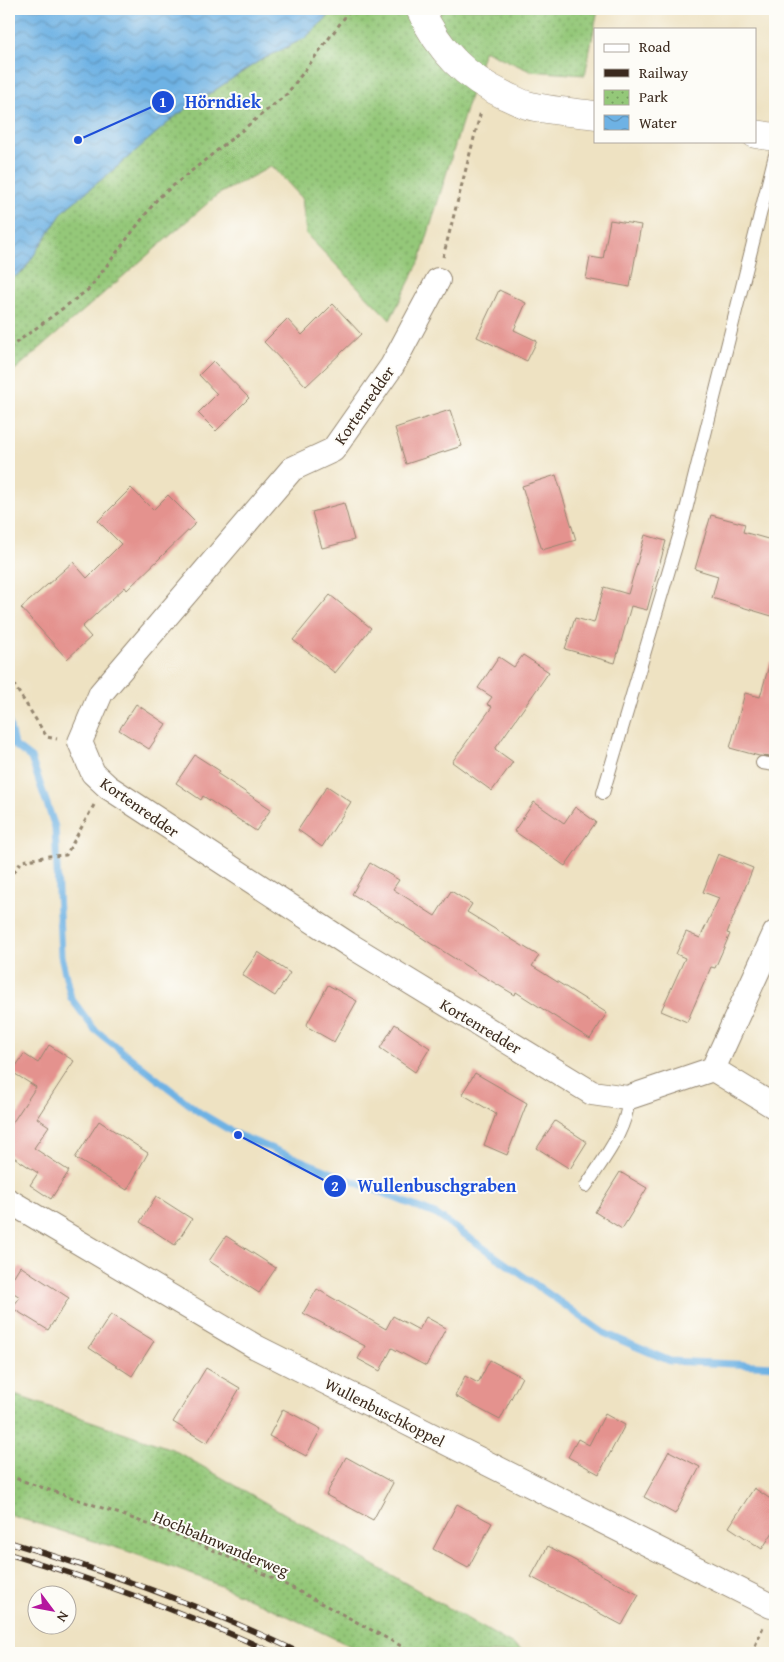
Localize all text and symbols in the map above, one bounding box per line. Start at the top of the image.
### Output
legend [594,28,756,142]
text: Road [639,36,670,57]
text: Railway [639,62,689,83]
callout: Hörndiek [150,85,271,118]
text: Park [639,86,668,107]
text: Hörndiek [185,88,262,115]
text: 1 [159,91,167,112]
text: Water [639,112,677,133]
street label: Kortenredder [328,360,400,449]
street label: Kortenredder [96,771,185,843]
street label: Kortenredder [436,992,527,1060]
callout: Wullenbuschgraben [323,1170,526,1203]
text: Wullenbuschgraben [358,1172,517,1199]
text: 2 [331,1175,339,1196]
street label: Wullenbuschkoppel [321,1371,450,1453]
street label: Hochbahnwanderweg [149,1504,293,1582]
north arrow [28,1584,78,1634]
text: N [52,1608,74,1627]

